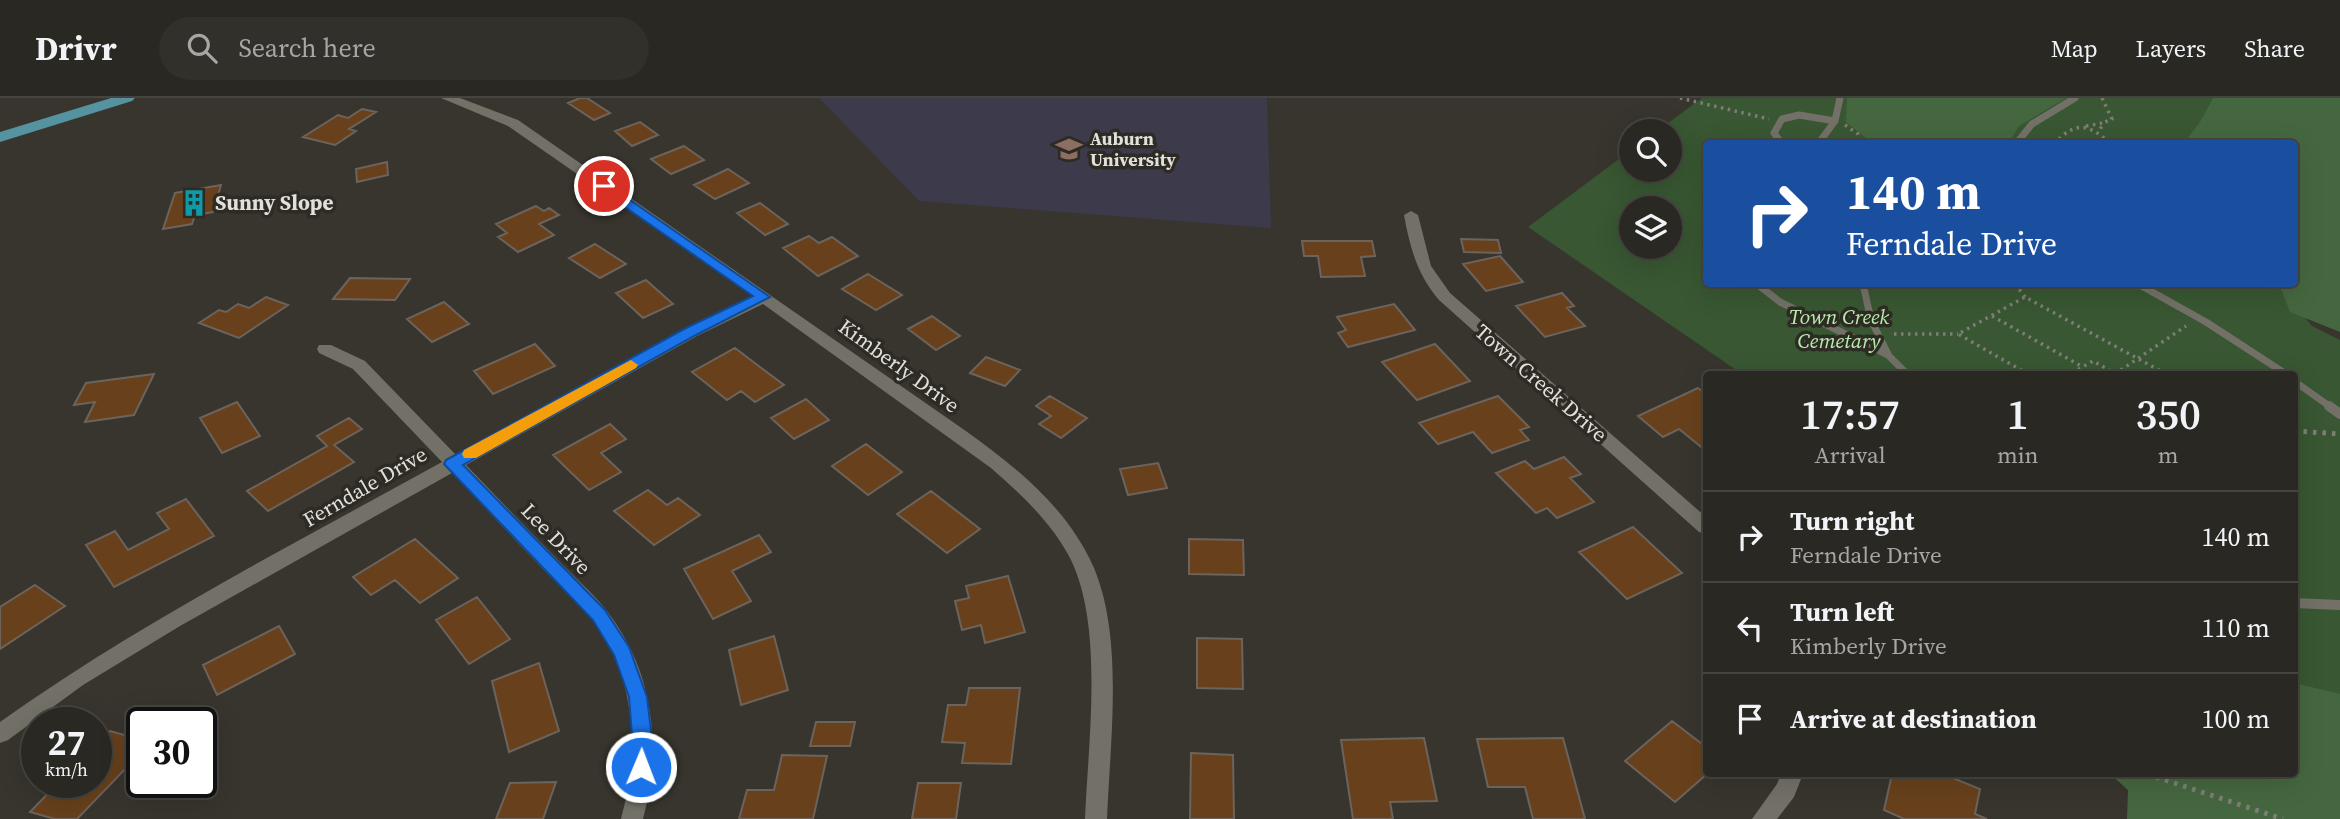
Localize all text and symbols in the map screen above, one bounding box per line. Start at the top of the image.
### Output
search box [159,17,649,80]
text: Drivr [35,26,117,71]
icon: search [183,29,221,67]
text: Search here [239,30,376,66]
text: Map [2051,32,2098,65]
text: Layers [2136,32,2206,65]
text: Share [2244,32,2305,65]
map controls [1619,119,1682,259]
button: search [1619,119,1682,182]
place label: Auburn University [1090,126,1176,172]
school or university icon: Auburn University [1054,134,1084,164]
pin [574,156,634,216]
text: 140 m [1846,158,1981,225]
icon: arrive [585,167,623,205]
icon: right [1731,168,1822,259]
building icon: Sunny Slope [179,188,209,218]
place label: Sunny Slope [215,188,334,217]
button: layers [1619,196,1682,259]
text: Ferndale Drive [1846,222,2057,266]
park label: Town Creek Cemetary [1789,302,1889,355]
street label: Kimberly Drive [833,312,966,419]
street label: Town Creek Drive [1469,317,1614,448]
text: 17:57 [1800,385,1900,443]
text: 1 [2007,385,2029,443]
text: 350 [2135,385,2201,443]
street label: Ferndale Drive [298,439,432,534]
text: Arrival [1814,439,1886,471]
text: min [1997,439,2038,471]
text: m [2158,439,2179,471]
street label: Lee Drive [515,496,598,581]
text: Turn right [1790,503,1914,539]
icon: right [1731,518,1769,556]
text: 140 m [2202,519,2270,555]
text: Ferndale Drive [1790,539,1942,571]
text: Turn left [1790,594,1894,630]
icon: left [1731,609,1769,647]
text: 110 m [2202,610,2270,646]
text: Kimberly Drive [1790,630,1947,662]
icon: arrive [1731,700,1769,738]
text: Arrive at destination [1790,701,2037,737]
text: 100 m [2202,701,2270,737]
speed limit sign: 30 [126,707,217,798]
text: 27 [48,719,85,767]
position arrow [604,730,678,804]
text: km/h [45,757,88,782]

